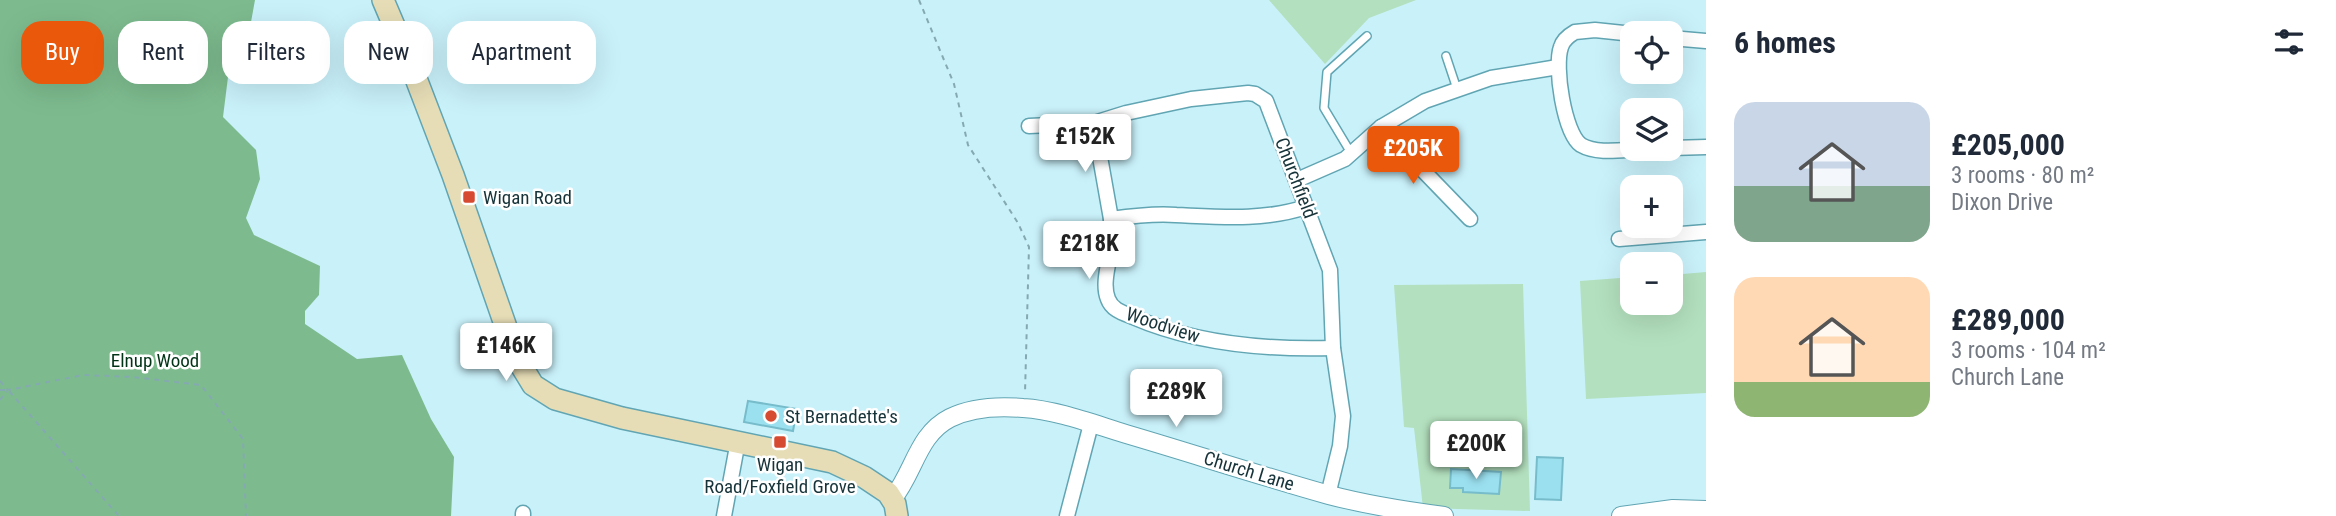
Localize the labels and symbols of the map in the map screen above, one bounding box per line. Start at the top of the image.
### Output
pin: £152K [1036,114,1134,174]
pin: £205K [1364,127,1462,186]
street label: Churchfield [1270,134,1322,222]
place label: Wigan Road [483,186,572,209]
marker: Wigan Road [461,189,477,205]
pin: £218K [1040,222,1138,281]
street label: Woodview [1123,302,1203,348]
pin: £146K [457,324,555,383]
park label: Elnup Wood [111,349,199,372]
pin: £289K [1127,370,1225,429]
place label: St Bernadette's [785,405,898,428]
marker: St Bernadette's [763,408,779,424]
pin: £200K [1427,421,1525,481]
marker: Wigan Road/Foxfield Grove [772,434,788,450]
street label: Church Lane [1201,446,1297,496]
place label: Wigan Road/Foxfield Grove [704,453,856,498]

